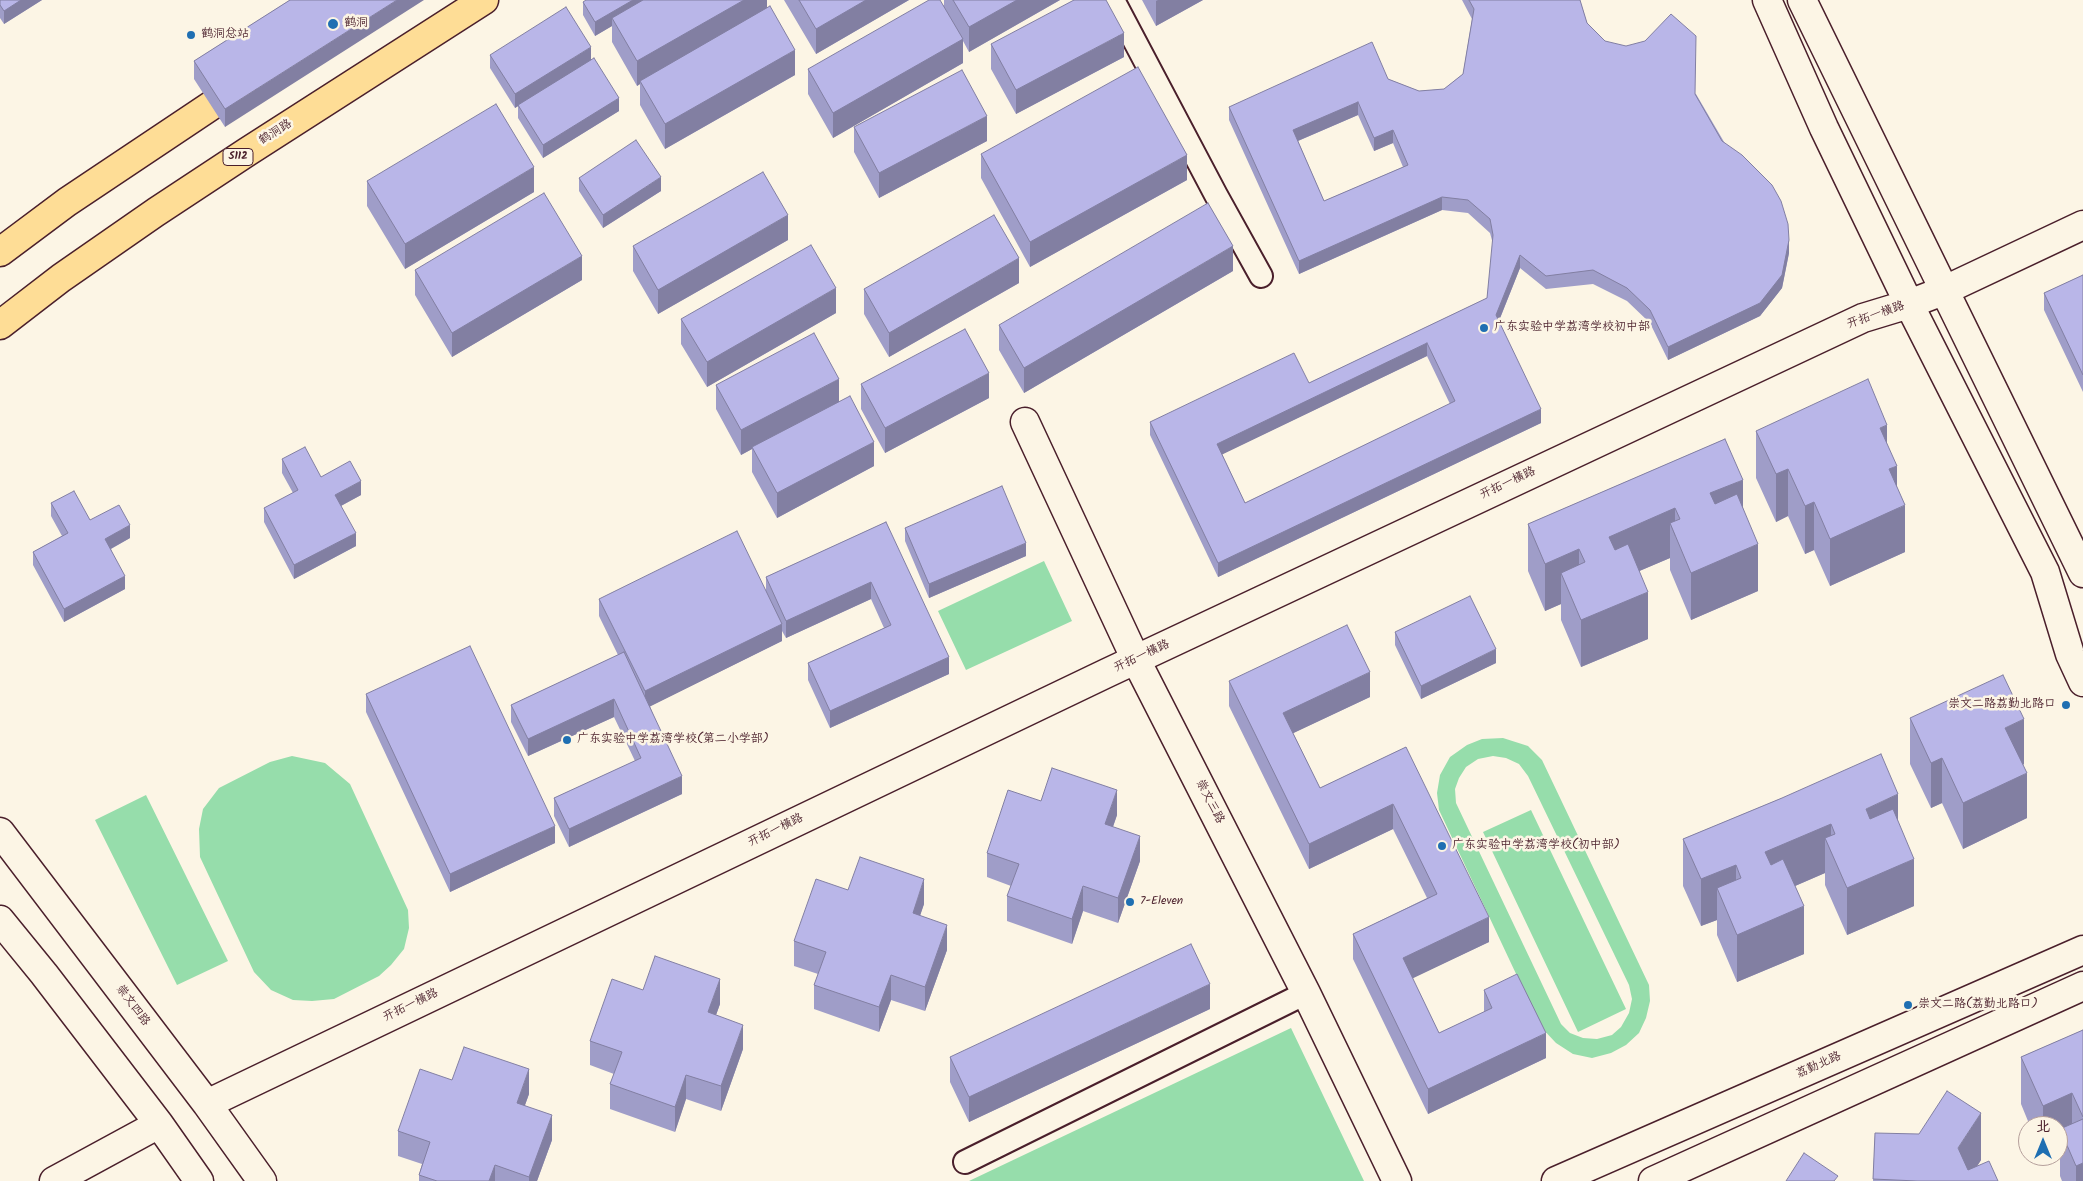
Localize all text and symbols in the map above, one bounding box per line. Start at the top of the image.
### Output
marker: 鹤洞 [326,17,340,31]
place label: 鹤洞 [344,17,368,31]
place label: 鹤洞总站 [201,28,249,42]
marker: 鹤洞总站 [185,29,197,41]
street label: 鹤洞路 [257,117,295,149]
road number: S112 [223,148,253,166]
street label: 开拓一横路 [1845,299,1907,333]
place label: 广东实验中学荔湾学校初中部 [1494,321,1650,335]
marker: 广东实验中学荔湾学校初中部 [1478,322,1490,334]
street label: 开拓一横路 [1478,465,1538,503]
street label: 开拓一横路 [1112,638,1172,676]
place label: 崇文二路荔勤北路口 [1948,698,2056,712]
marker: 崇文二路荔勤北路口 [2060,699,2072,711]
place label: 广东实验中学荔湾学校(第二小学部) [577,733,769,747]
marker: 广东实验中学荔湾学校(第二小学部) [561,734,573,746]
street label: 崇文三路 [1192,777,1226,827]
street label: 开拓一横路 [746,811,806,851]
place label: 广东实验中学荔湾学校(初中部) [1452,839,1620,853]
marker: 广东实验中学荔湾学校(初中部) [1436,840,1448,852]
place label: 7-Eleven [1140,895,1183,909]
marker: 7-Eleven [1124,896,1136,908]
street label: 崇文四路 [112,982,152,1030]
street label: 开拓一横路 [381,986,441,1026]
place label: 崇文二路(荔勤北路口) [1918,998,2038,1012]
marker: 崇文二路(荔勤北路口) [1902,999,1914,1011]
street label: 荔勤北路 [1794,1050,1844,1082]
north arrow [2018,1116,2068,1166]
text: 北 [2036,1116,2050,1138]

